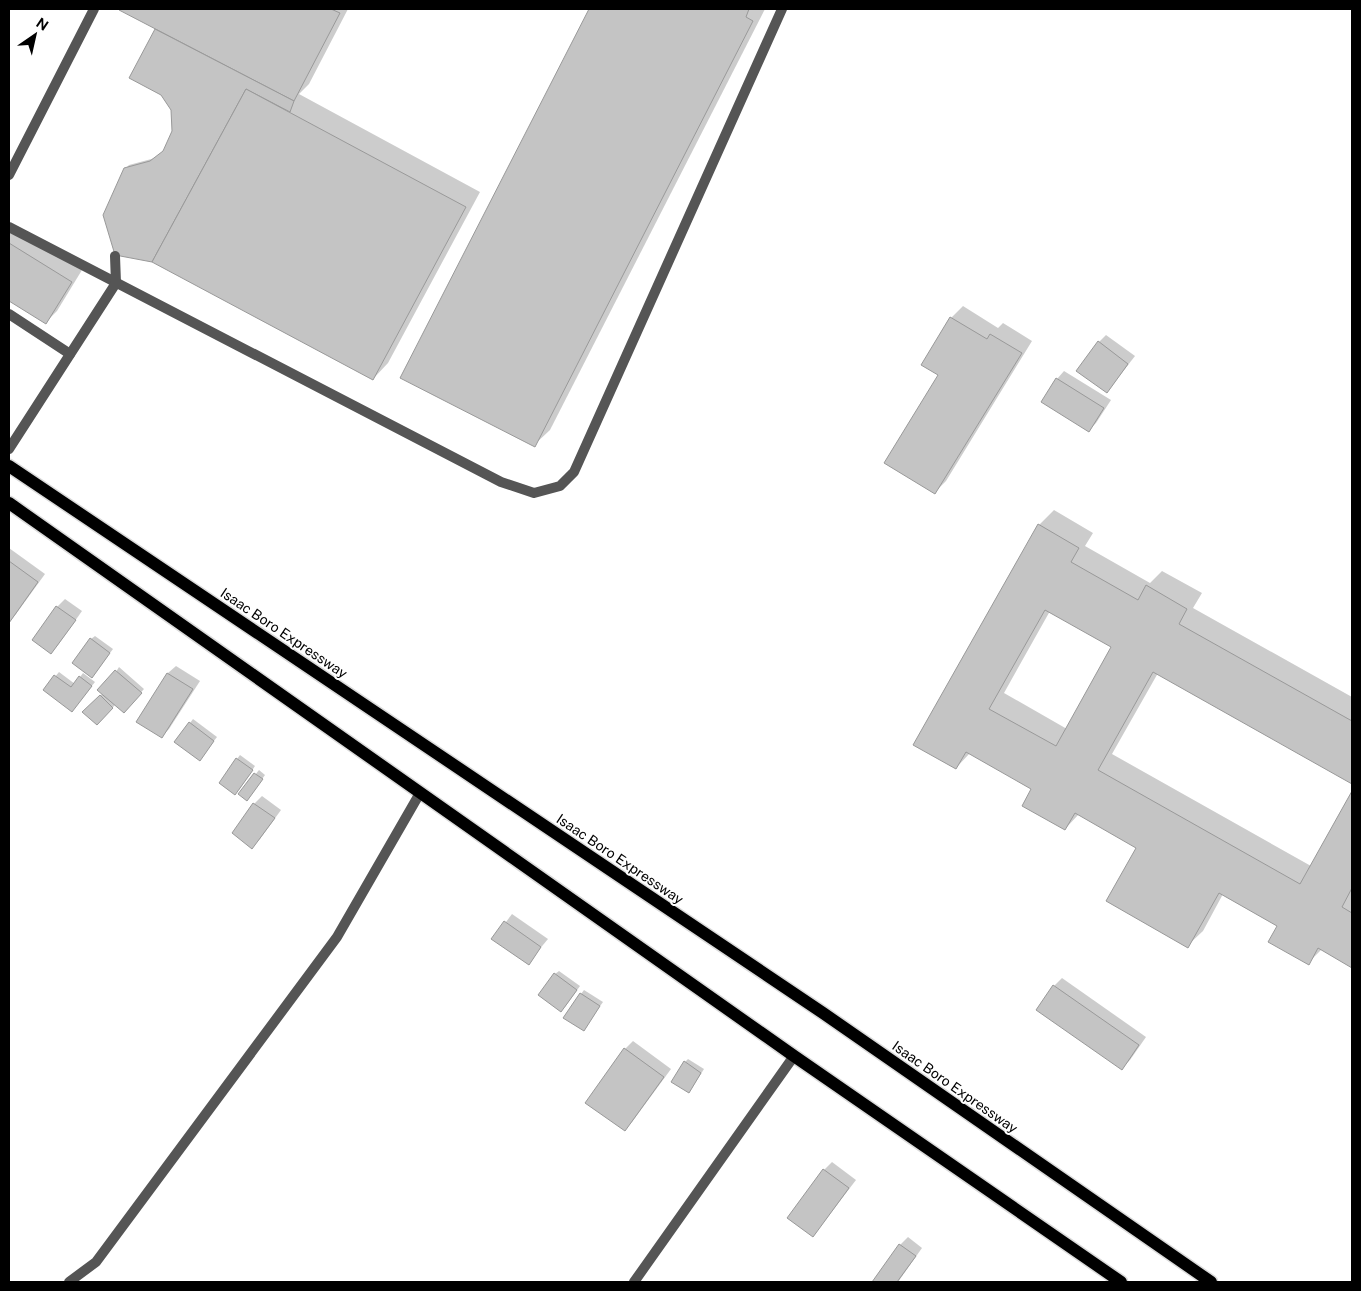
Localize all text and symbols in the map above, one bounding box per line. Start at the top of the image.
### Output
north arrow [10,10,60,60]
text: N [33,15,51,34]
street label: Isaac Boro Expressway [218,585,351,682]
street label: Isaac Boro Expressway [554,811,687,908]
street label: Isaac Boro Expressway [889,1038,1021,1137]

